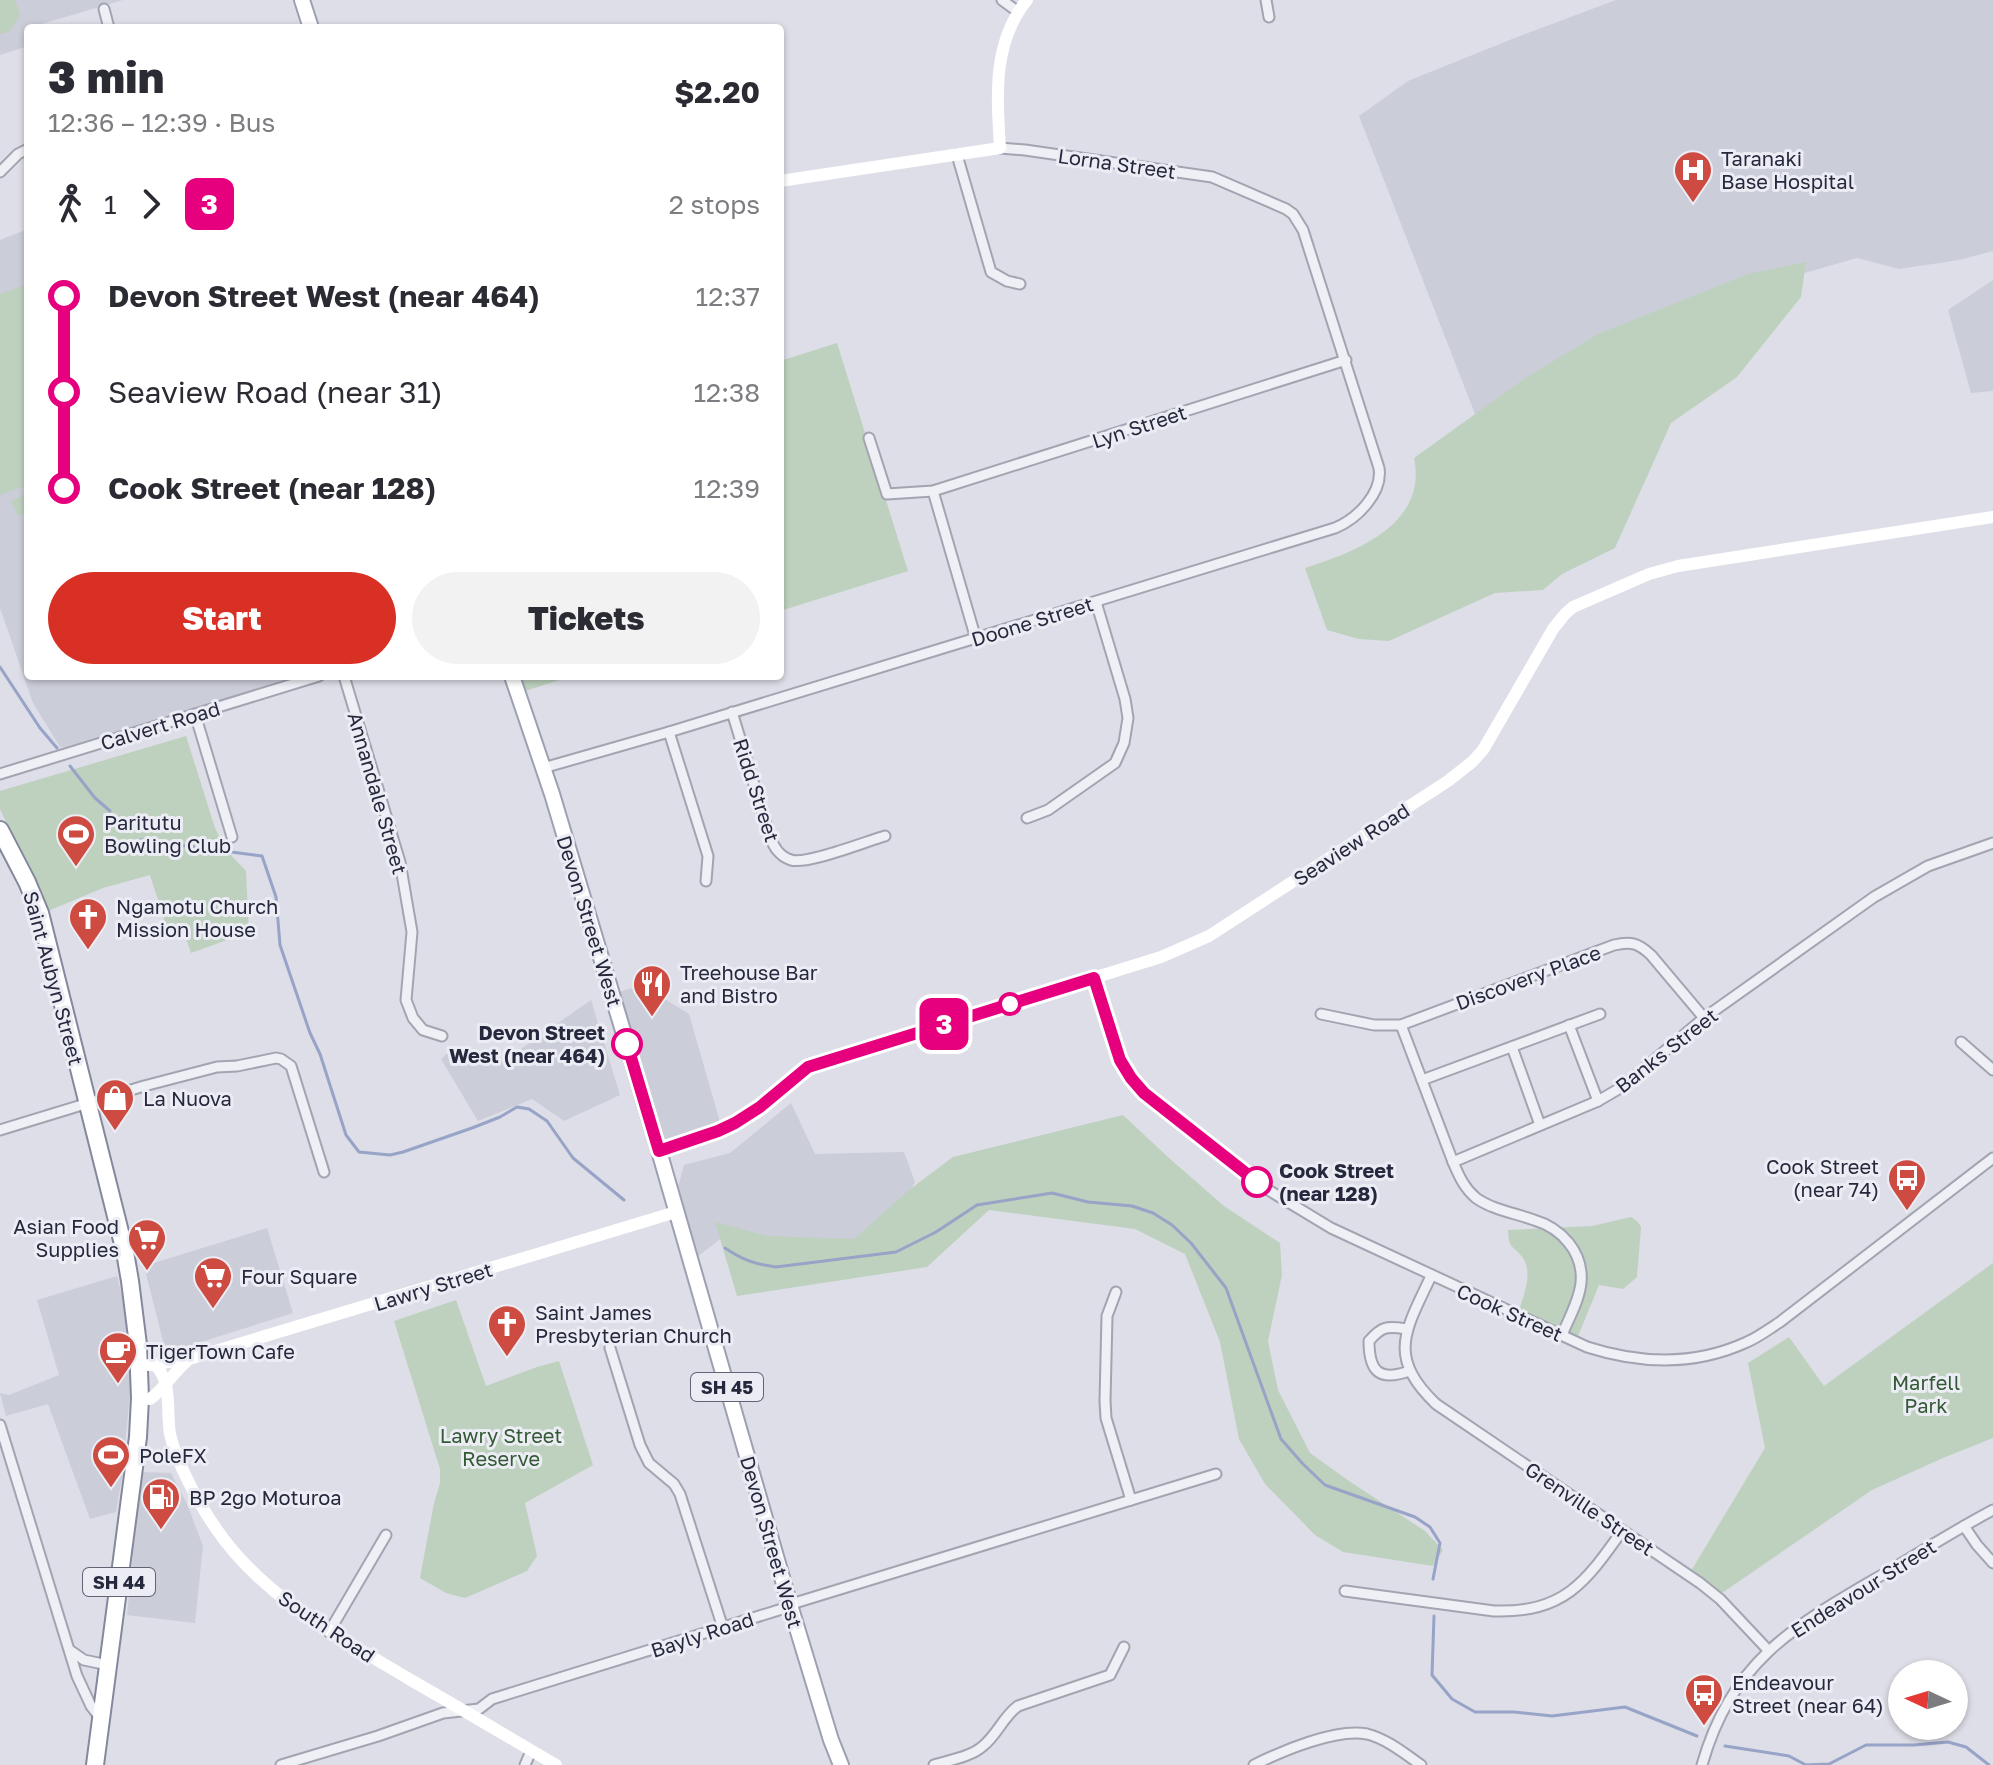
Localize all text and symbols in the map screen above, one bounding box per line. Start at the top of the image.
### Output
text: 3 min [48,50,164,103]
text: $2.20 [674,74,760,110]
text: 12:36 – 12:39 · Bus [48,107,275,138]
street label: Lorna Street [1057,143,1177,183]
place label: Taranaki Base Hospital [1721,146,1854,193]
hospital icon: Taranaki Base Hospital [1672,149,1714,204]
icon: walk [48,182,92,226]
icon: forward [129,182,173,226]
text: 3 [201,187,218,220]
text: 1 [104,189,117,220]
text: 2 stops [669,189,760,220]
text: Devon Street West (near 464) [108,278,540,314]
text: 12:37 [696,281,760,312]
text: Seaview Road (near 31) [108,374,443,410]
text: 12:38 [693,377,760,408]
street label: Lyn Street [1089,400,1189,452]
text: Cook Street (near 128) [108,470,436,506]
text: 12:39 [694,473,760,504]
button: Start [48,572,396,664]
button: Tickets [412,572,760,664]
street label: Doone Street [968,591,1096,651]
street label: Calvert Road [97,695,223,755]
street label: Annandale Street [343,709,413,877]
street label: Ridd Street [729,735,785,845]
street label: Seaview Road [1288,798,1414,890]
place label: Paritutu Bowling Club [104,810,231,857]
sports icon: Paritutu Bowling Club [55,813,97,868]
street label: Devon Street West [552,832,628,1010]
street label: Saint Aubyn Street [19,888,89,1068]
place label: Ngamotu Church Mission House [116,894,278,941]
church icon: Ngamotu Church Mission House [67,896,109,951]
street label: Discovery Place [1452,940,1604,1014]
place label: Treehouse Bar and Bistro [680,960,818,1007]
restaurant icon: Treehouse Bar and Bistro [631,963,673,1018]
unlabelled marker [999,993,1021,1015]
line badge: 3 [918,998,970,1050]
street label: Banks Street [1610,1003,1722,1097]
text: 3 [935,1007,953,1040]
place label: Devon Street West (near 464) [449,1020,605,1067]
marker: Devon Street West (near 464) [612,1029,642,1059]
shop icon: La Nuova [94,1077,136,1132]
place label: La Nuova [143,1086,232,1110]
place label: Cook Street (near 74) [1766,1154,1879,1201]
bus stop icon: Cook Street (near 74) [1886,1157,1928,1212]
place label: Cook Street (near 128) [1279,1158,1394,1205]
marker: Cook Street (near 128) [1242,1167,1272,1197]
place label: Asian Food Supplies [13,1214,119,1261]
supermarket icon: Asian Food Supplies [126,1217,168,1272]
supermarket icon: Four Square [192,1255,234,1310]
street label: Lawry Street [371,1257,495,1315]
place label: Four Square [241,1264,357,1288]
street label: Cook Street [1453,1278,1567,1346]
place label: Saint James Presbyterian Church [535,1300,732,1347]
church icon: Saint James Presbyterian Church [486,1303,528,1358]
cafe icon: TigerTown Cafe [97,1330,139,1385]
place label: TigerTown Cafe [146,1339,295,1363]
park label: Marfell Park [1892,1370,1960,1417]
road number: SH 45 [691,1373,763,1401]
park label: Lawry Street Reserve [440,1423,562,1470]
sports icon: PoleFX [90,1434,132,1489]
place label: PoleFX [139,1443,207,1467]
street label: Devon Street West [736,1453,808,1631]
street label: Grenville Street [1521,1456,1659,1560]
fuel station icon: BP 2go Moturoa [140,1476,182,1531]
place label: BP 2go Moturoa [189,1485,342,1509]
street label: Endeavour Street [1786,1534,1940,1642]
road number: SH 44 [83,1568,155,1596]
street label: South Road [274,1585,380,1667]
street label: Bayly Road [648,1606,756,1662]
north arrow [1888,1660,1968,1740]
map controls [1888,1660,1968,1740]
place label: Endeavour Street (near 64) [1732,1670,1884,1717]
bus stop icon: Endeavour Street (near 64) [1683,1672,1725,1727]

